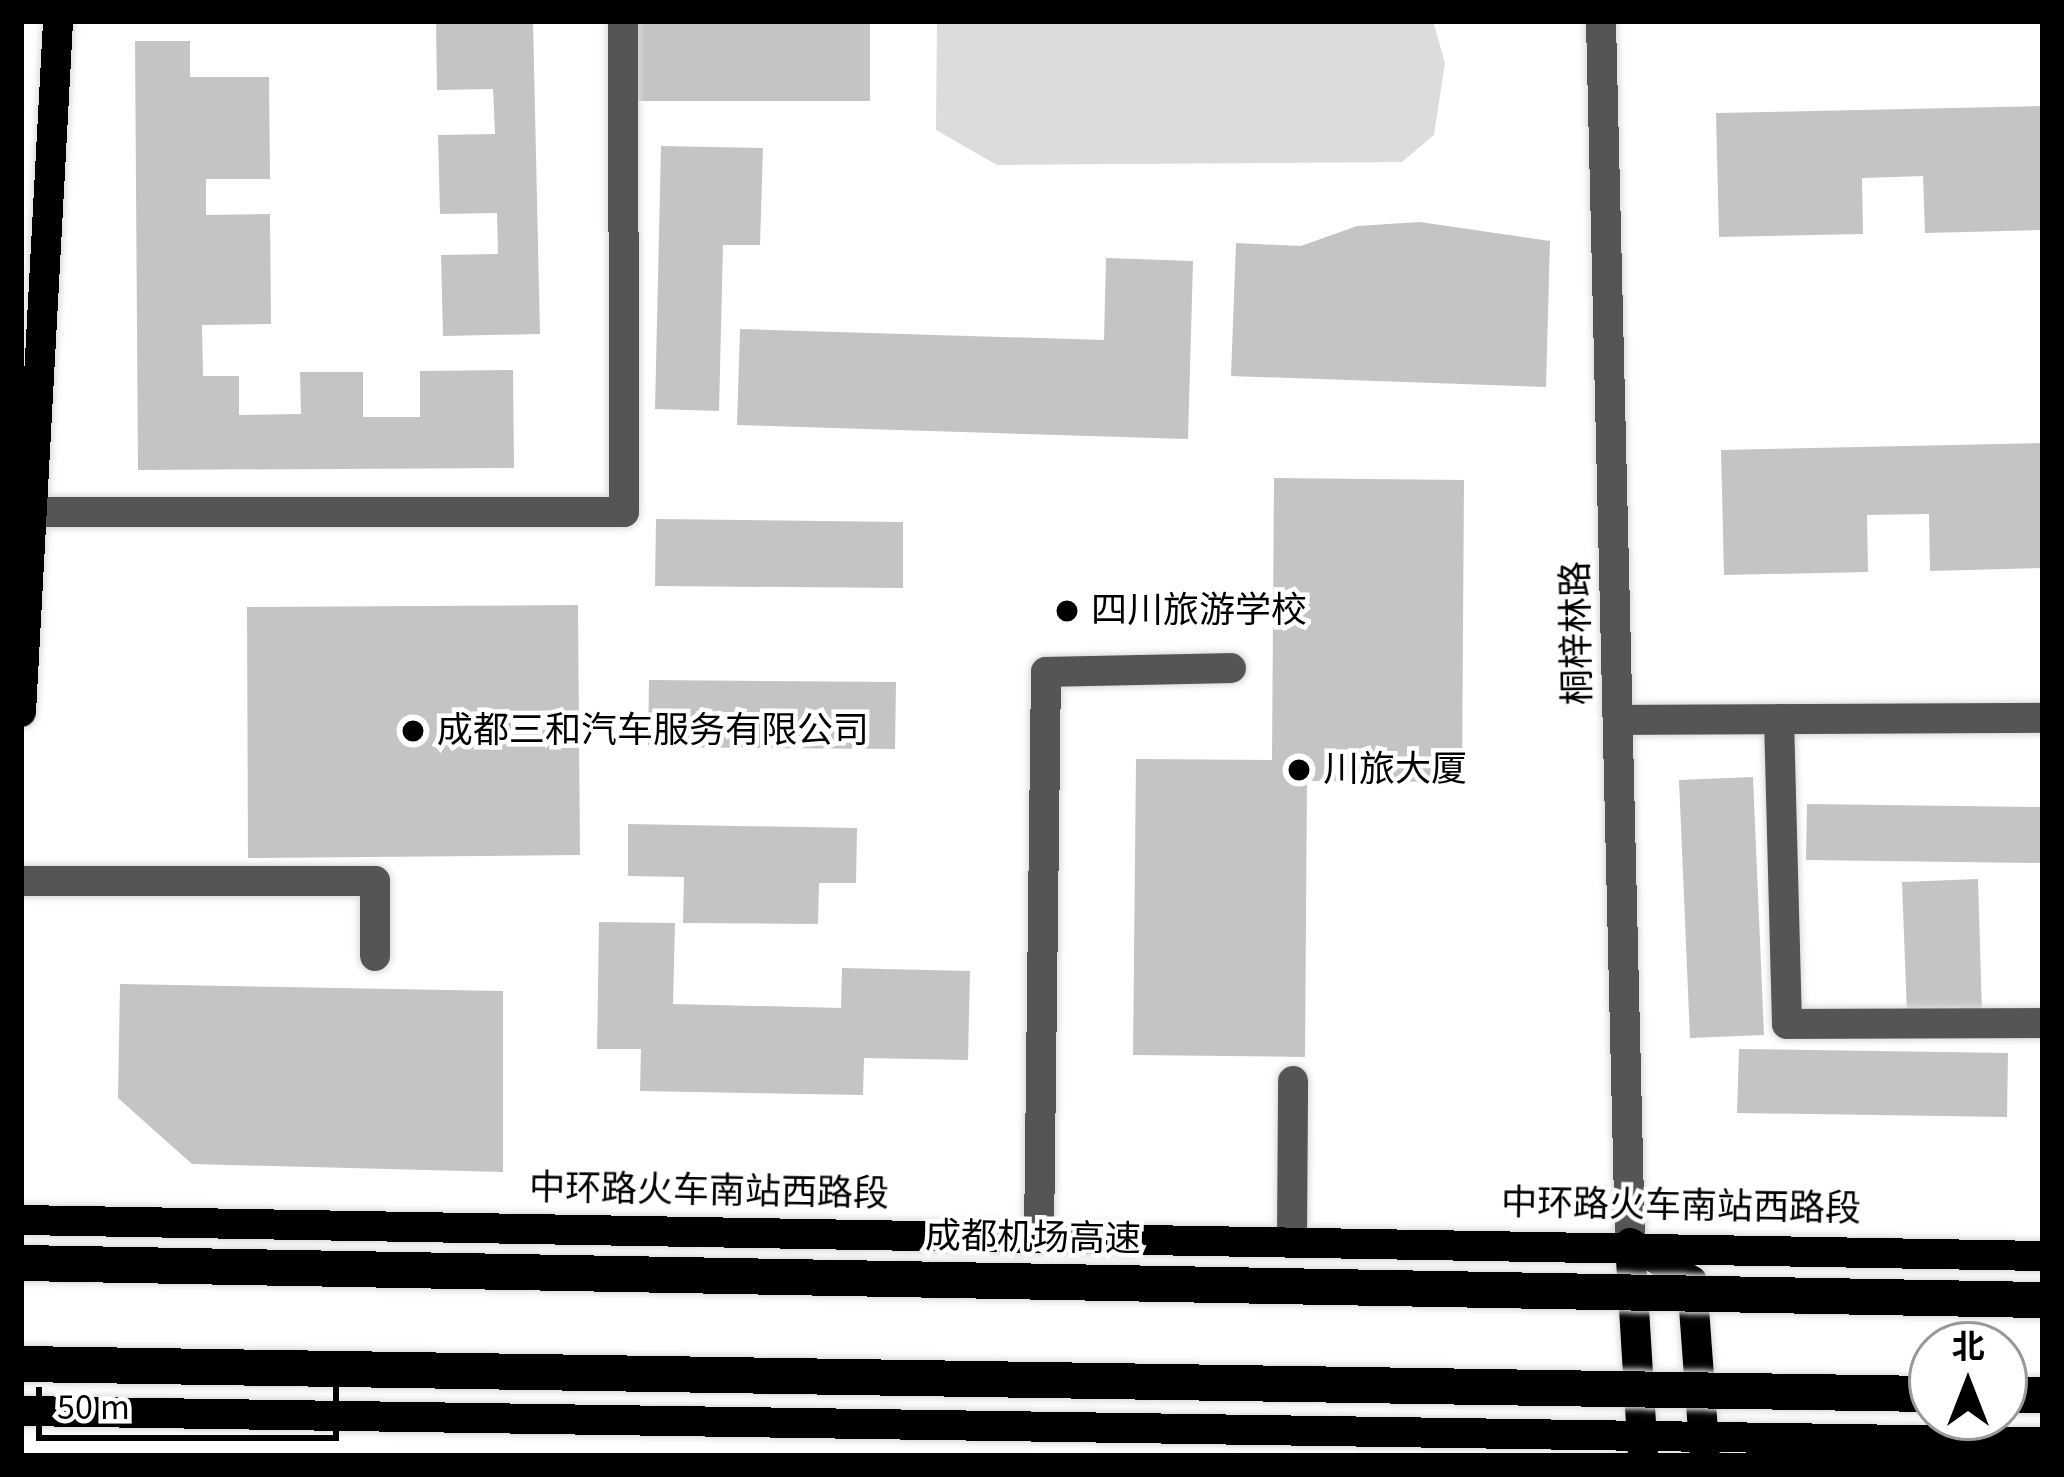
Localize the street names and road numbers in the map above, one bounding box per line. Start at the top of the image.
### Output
street label: 桐梓林路 [1554,561,1600,705]
street label: 中环路火车南站西路段 [529,1166,889,1216]
street label: 中环路火车南站西路段 [1501,1181,1861,1231]
street label: 成都机场高速 [925,1215,1141,1261]

